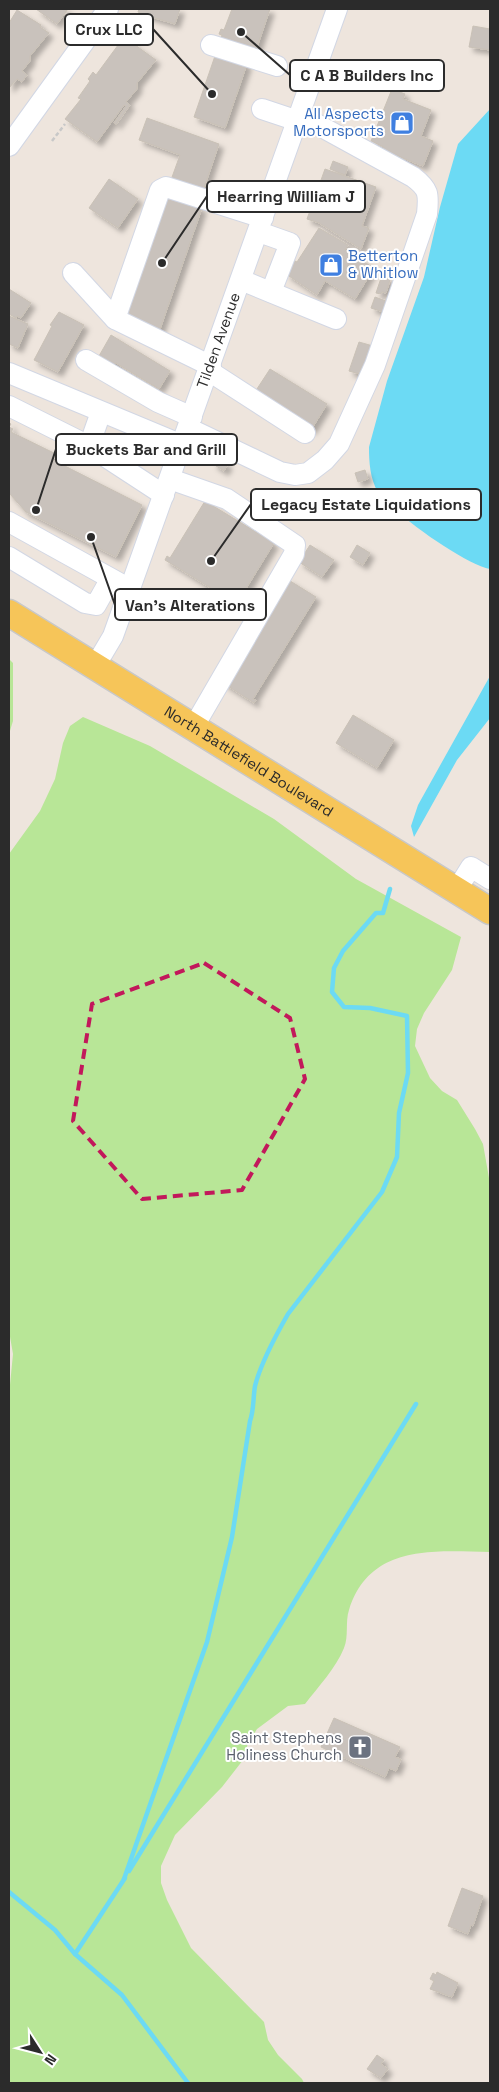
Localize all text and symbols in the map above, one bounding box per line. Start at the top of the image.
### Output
callout: Crux LLC [65,14,153,45]
text: Crux LLC [75,19,143,40]
callout: C A B Builders Inc [290,60,444,91]
text: C A B Builders Inc [300,65,434,86]
place label: All Aspects Motorsports [293,104,384,140]
shop icon: All Aspects Motorsports [389,110,415,136]
callout: Hearring William J [207,181,365,212]
text: Hearring William J [217,186,355,207]
place label: Betterton & Whitlow [348,246,419,282]
shop icon: Betterton & Whitlow [318,252,344,278]
street label: Tilden Avenue [192,290,244,391]
callout: Buckets Bar and Grill [56,434,237,465]
text: Buckets Bar and Grill [66,439,226,460]
callout: Legacy Estate Liquidations [251,489,481,520]
text: Legacy Estate Liquidations [261,494,471,515]
callout: Van's Alterations [115,589,266,620]
text: Van's Alterations [125,595,255,616]
street label: North Battlefield Boulevard [161,701,337,821]
place label: Saint Stephens Holiness Church [226,1728,342,1764]
church icon: Saint Stephens Holiness Church [347,1734,373,1760]
north arrow [15,2027,65,2077]
text: N [40,2051,61,2069]

